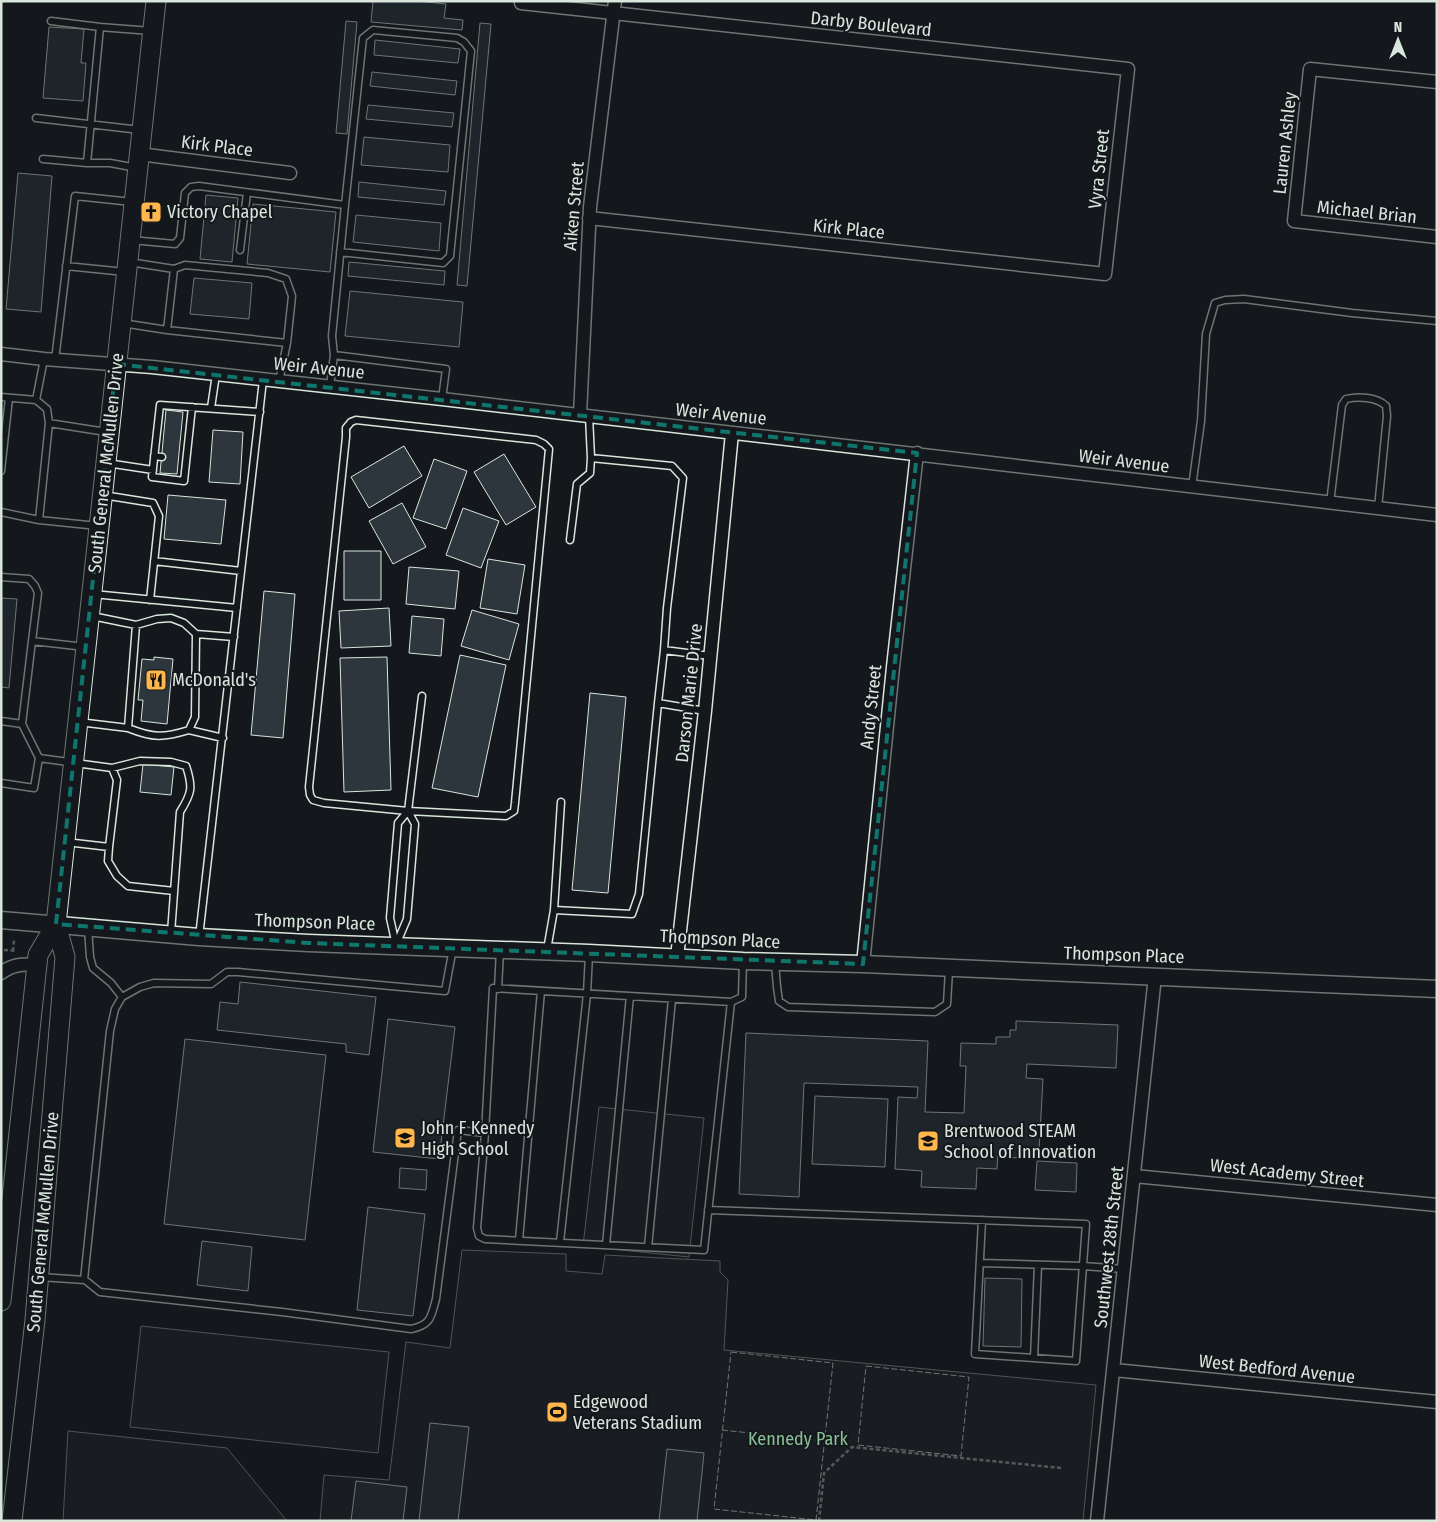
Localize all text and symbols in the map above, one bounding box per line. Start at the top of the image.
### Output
street label: Darby Boulevard [810,7,932,41]
north arrow [1373,15,1423,65]
text: N [1394,19,1402,36]
street label: Lauren Ashley [1269,91,1301,195]
street label: Vyra Street [1084,128,1114,210]
street label: Kirk Place [180,131,254,161]
street label: Aiken Street [559,161,589,251]
street label: Michael Brian [1316,196,1418,228]
church icon: Victory Chapel [139,200,163,224]
place label: Victory Chapel [167,201,273,223]
street label: Kirk Place [812,214,886,244]
street label: South General McMullen Drive [84,352,129,574]
street label: Weir Avenue [272,352,366,384]
street label: Weir Avenue [674,398,768,430]
street label: Weir Avenue [1077,445,1171,477]
street label: Darson Marie Drive [671,622,707,764]
street label: Andy Street [856,663,886,750]
restaurant icon: McDonald's [144,668,168,692]
place label: McDonald's [172,669,256,691]
street label: Thompson Place [254,909,376,935]
street label: Thompson Place [659,925,781,953]
street label: Thompson Place [1063,942,1185,968]
street label: South General McMullen Drive [22,1111,64,1333]
place label: John F Kennedy High School [421,1117,534,1160]
place label: Brentwood STEAM School of Innovation [944,1120,1096,1163]
school or university icon: John F Kennedy High School [393,1126,417,1150]
school or university icon: Brentwood STEAM School of Innovation [916,1129,940,1153]
street label: West Academy Street [1209,1154,1365,1192]
street label: Southwest 28th Street [1090,1165,1128,1329]
street label: West Bedford Avenue [1198,1350,1356,1388]
place label: Edgewood Veterans Stadium [573,1391,702,1434]
sports icon: Edgewood Veterans Stadium [545,1400,569,1424]
park label: Kennedy Park [748,1428,849,1450]

